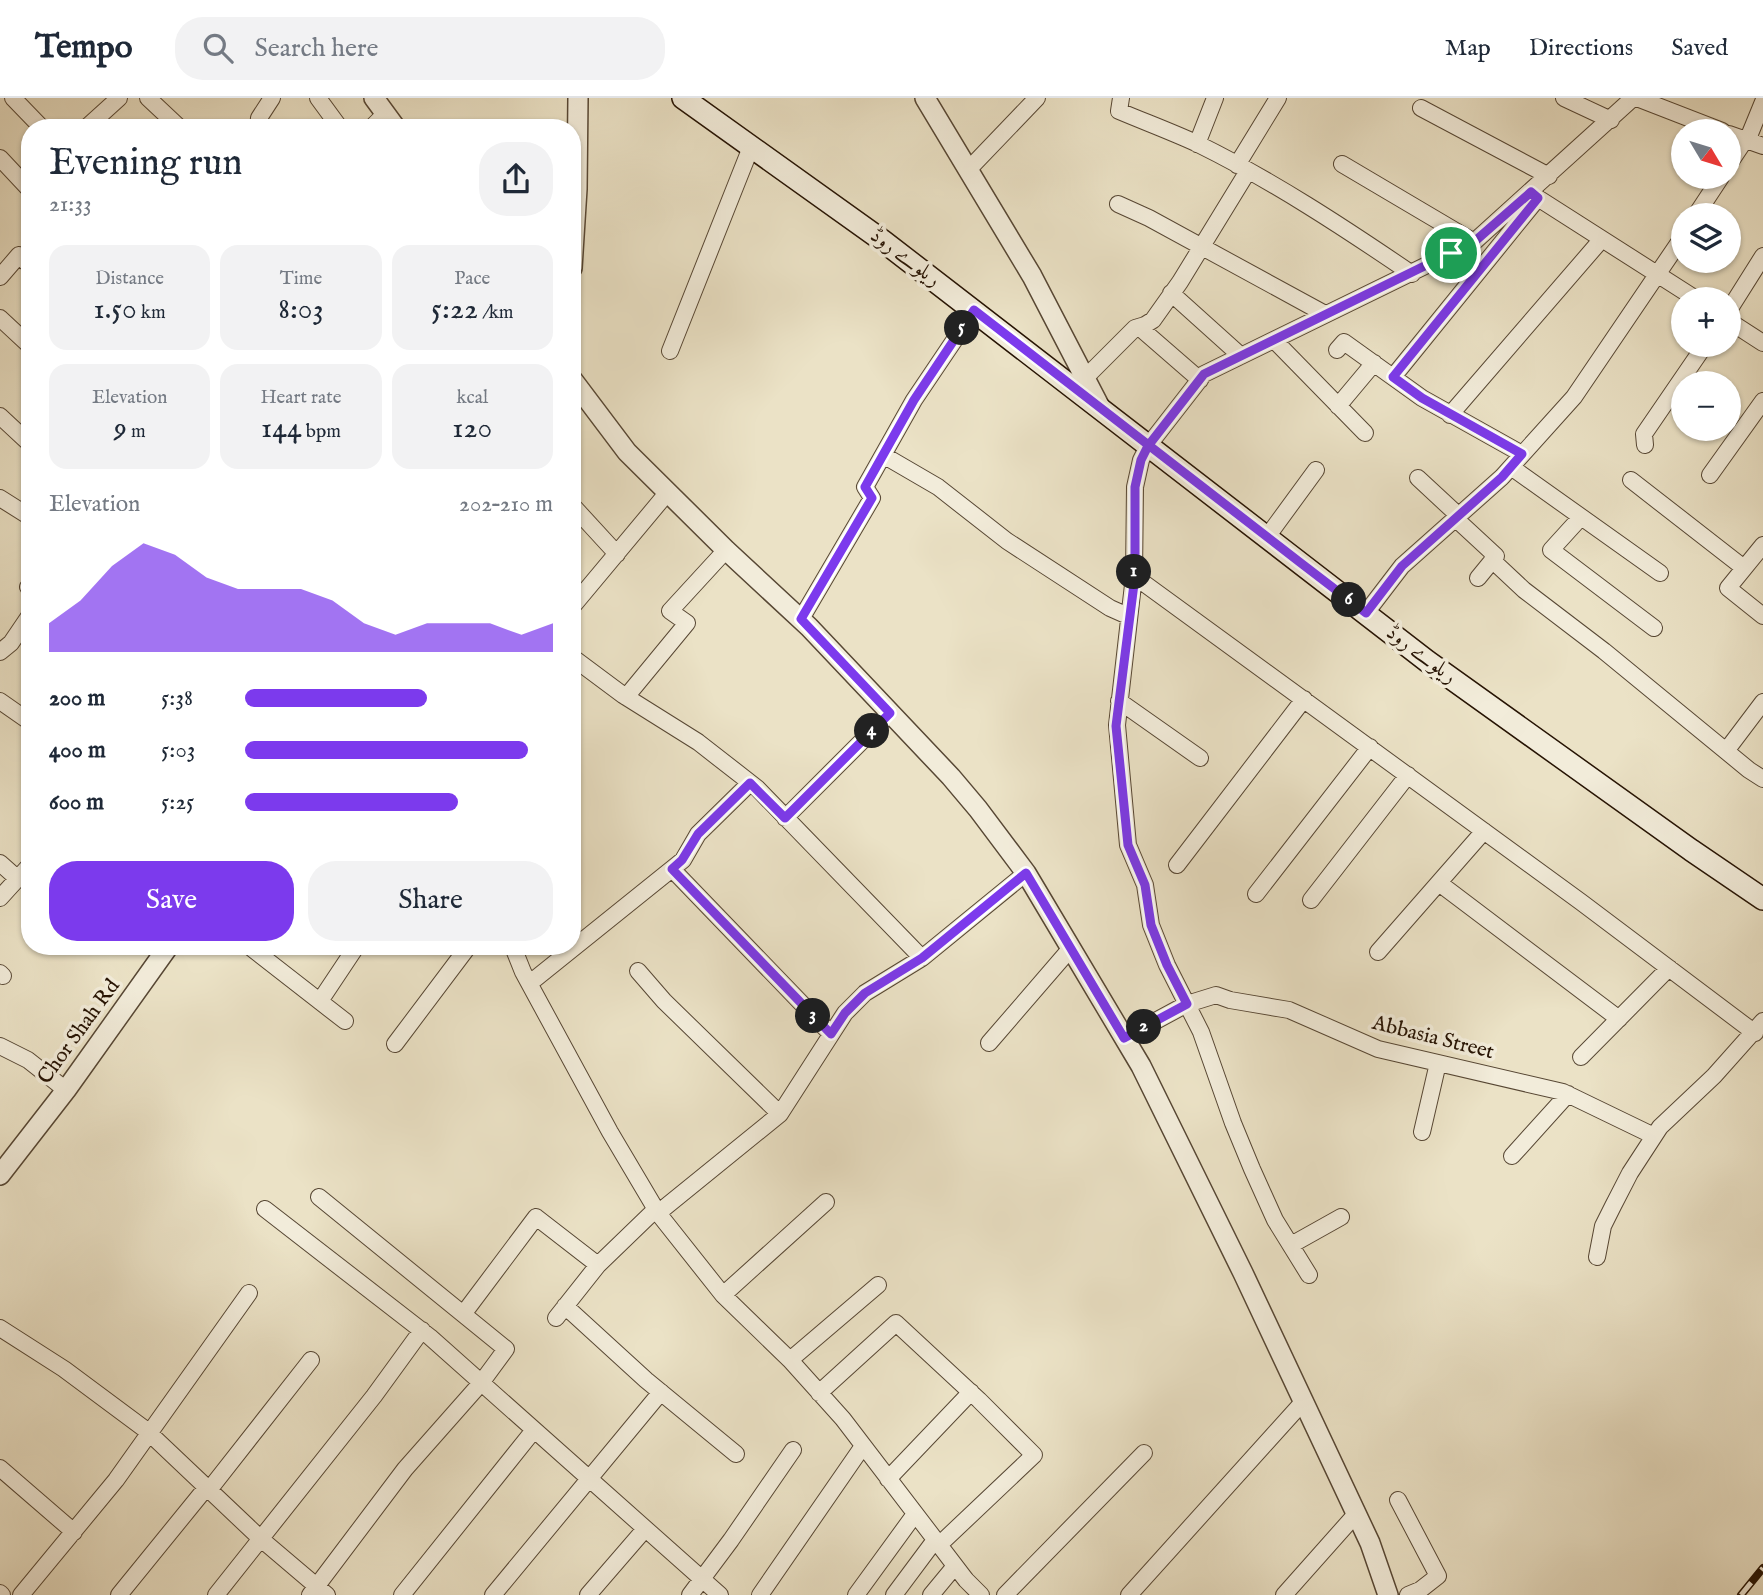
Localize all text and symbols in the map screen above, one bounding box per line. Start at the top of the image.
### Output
search box [175,17,665,80]
text: Tempo [35,27,133,69]
icon: search [199,29,237,67]
text: Search here [255,32,378,65]
text: Map [1445,33,1491,64]
text: Directions [1529,33,1633,64]
text: Saved [1671,33,1728,64]
north arrow [1671,119,1741,189]
map controls [1671,119,1741,441]
text: Evening run [49,140,243,188]
button: share [479,142,553,216]
text: 21:33 [49,190,92,219]
button: layers [1671,203,1741,273]
street label: ریلوے روڈ [864,223,946,293]
pin [1421,223,1481,283]
icon: arrive [1432,234,1470,272]
text: Distance [95,267,164,291]
text: Time [280,267,322,291]
text: Pace [454,267,490,291]
button: + [1671,287,1741,357]
text: 1.50 [94,291,137,329]
text: 8:03 [278,291,324,329]
text: 5:22 [431,291,478,329]
text: km [137,301,166,325]
text: /km [478,301,514,325]
pin: 5 [944,310,979,345]
text: 5 [958,315,965,339]
button: − [1671,371,1741,441]
text: Elevation [92,386,167,410]
text: Heart rate [260,386,342,410]
text: kcal [456,386,488,410]
text: 9 [114,410,127,448]
text: 144 [261,410,302,448]
text: 120 [452,410,492,448]
text: m [127,420,146,444]
text: bpm [302,420,341,444]
text: Elevation [49,490,140,519]
text: 202–210 m [459,490,553,519]
pin: 1 [1116,554,1152,589]
text: 1 [1130,559,1137,583]
pin: 6 [1332,582,1366,618]
text: 6 [1344,587,1353,611]
street label: ریلوے روڈ [1380,620,1462,690]
text: 200 m [49,684,105,713]
text: 5:38 [161,684,193,713]
pin: 4 [854,714,890,748]
text: 4 [867,718,876,742]
text: 400 m [49,736,106,765]
text: 5:03 [161,736,195,765]
text: 600 m [49,788,104,817]
text: 5:25 [161,788,194,817]
button: Save [49,861,294,941]
button: Share [308,861,553,941]
street label: Chor Shah Rd [32,973,127,1090]
pin: 3 [796,998,830,1034]
text: 3 [809,1003,816,1027]
pin: 2 [1126,1010,1162,1044]
street label: Abbasia Street [1368,1010,1497,1066]
text: 2 [1139,1014,1148,1038]

